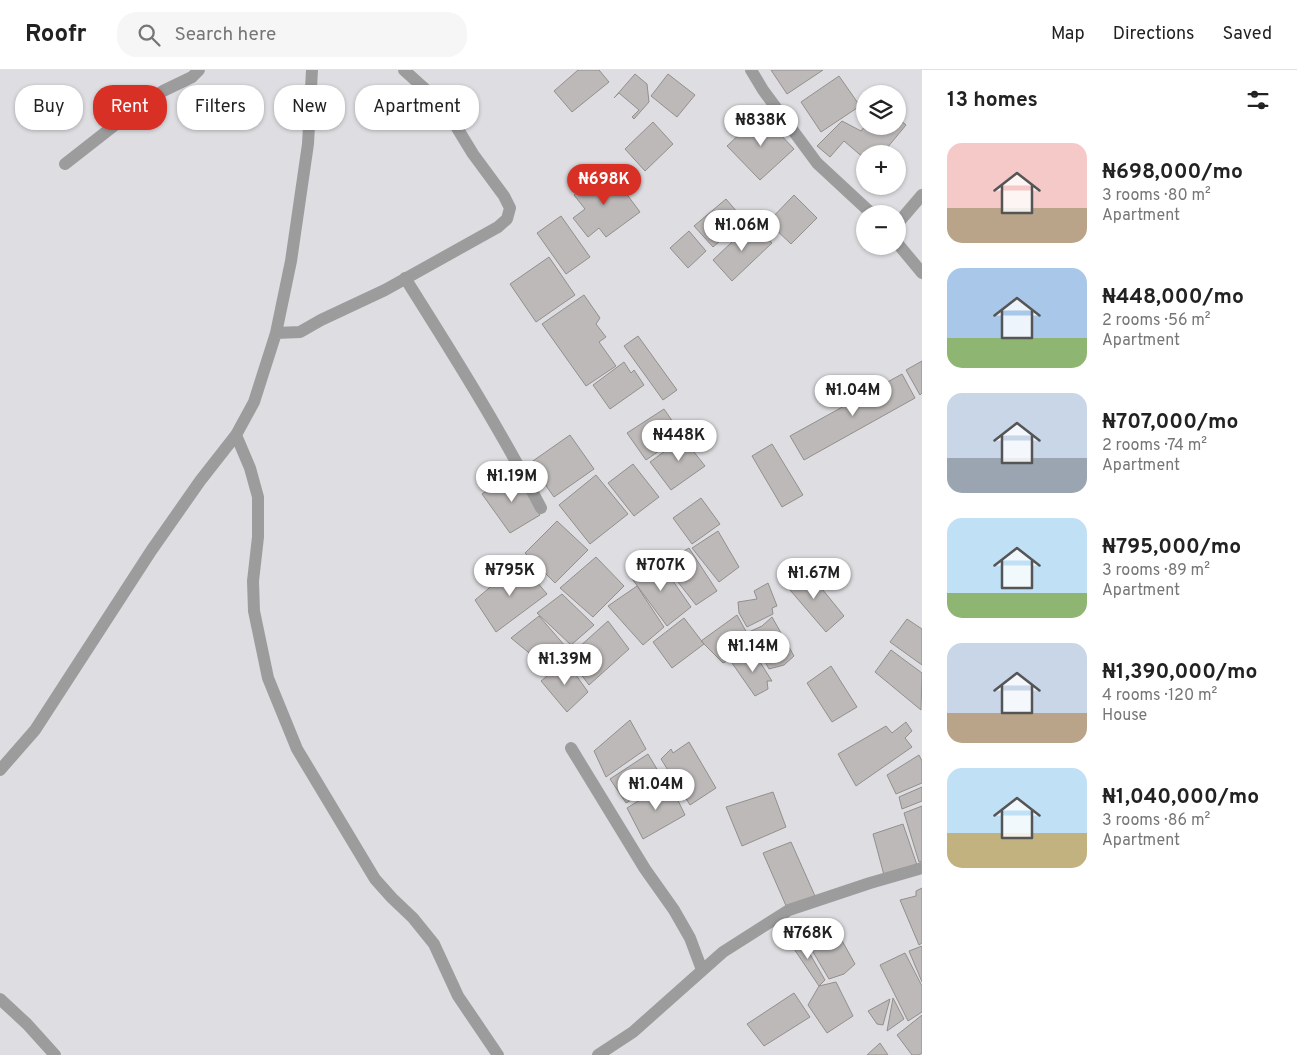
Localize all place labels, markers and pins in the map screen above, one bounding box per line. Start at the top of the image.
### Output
pin: ₦838K [726,104,796,147]
pin: ₦698K [569,164,639,206]
pin: ₦1.06M [701,210,783,252]
pin: ₦1.04M [812,374,894,417]
pin: ₦448K [644,420,714,462]
pin: ₦1.19M [471,460,553,503]
pin: ₦707K [626,550,696,592]
pin: ₦795K [475,554,545,597]
pin: ₦1.67M [773,558,855,600]
pin: ₦1.14M [712,630,794,673]
pin: ₦1.39M [524,644,606,686]
pin: ₦1.04M [615,768,697,811]
pin: ₦768K [773,918,843,960]

